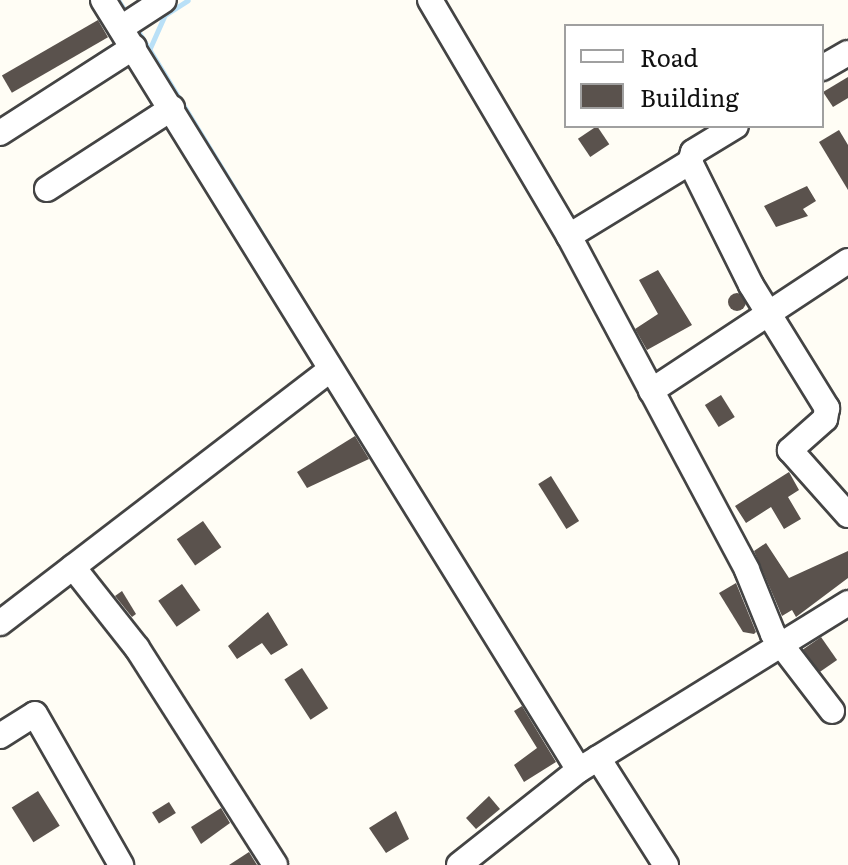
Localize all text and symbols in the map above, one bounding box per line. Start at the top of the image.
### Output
legend [564,24,824,128]
text: Road [640,39,698,74]
text: Building [640,79,739,114]

